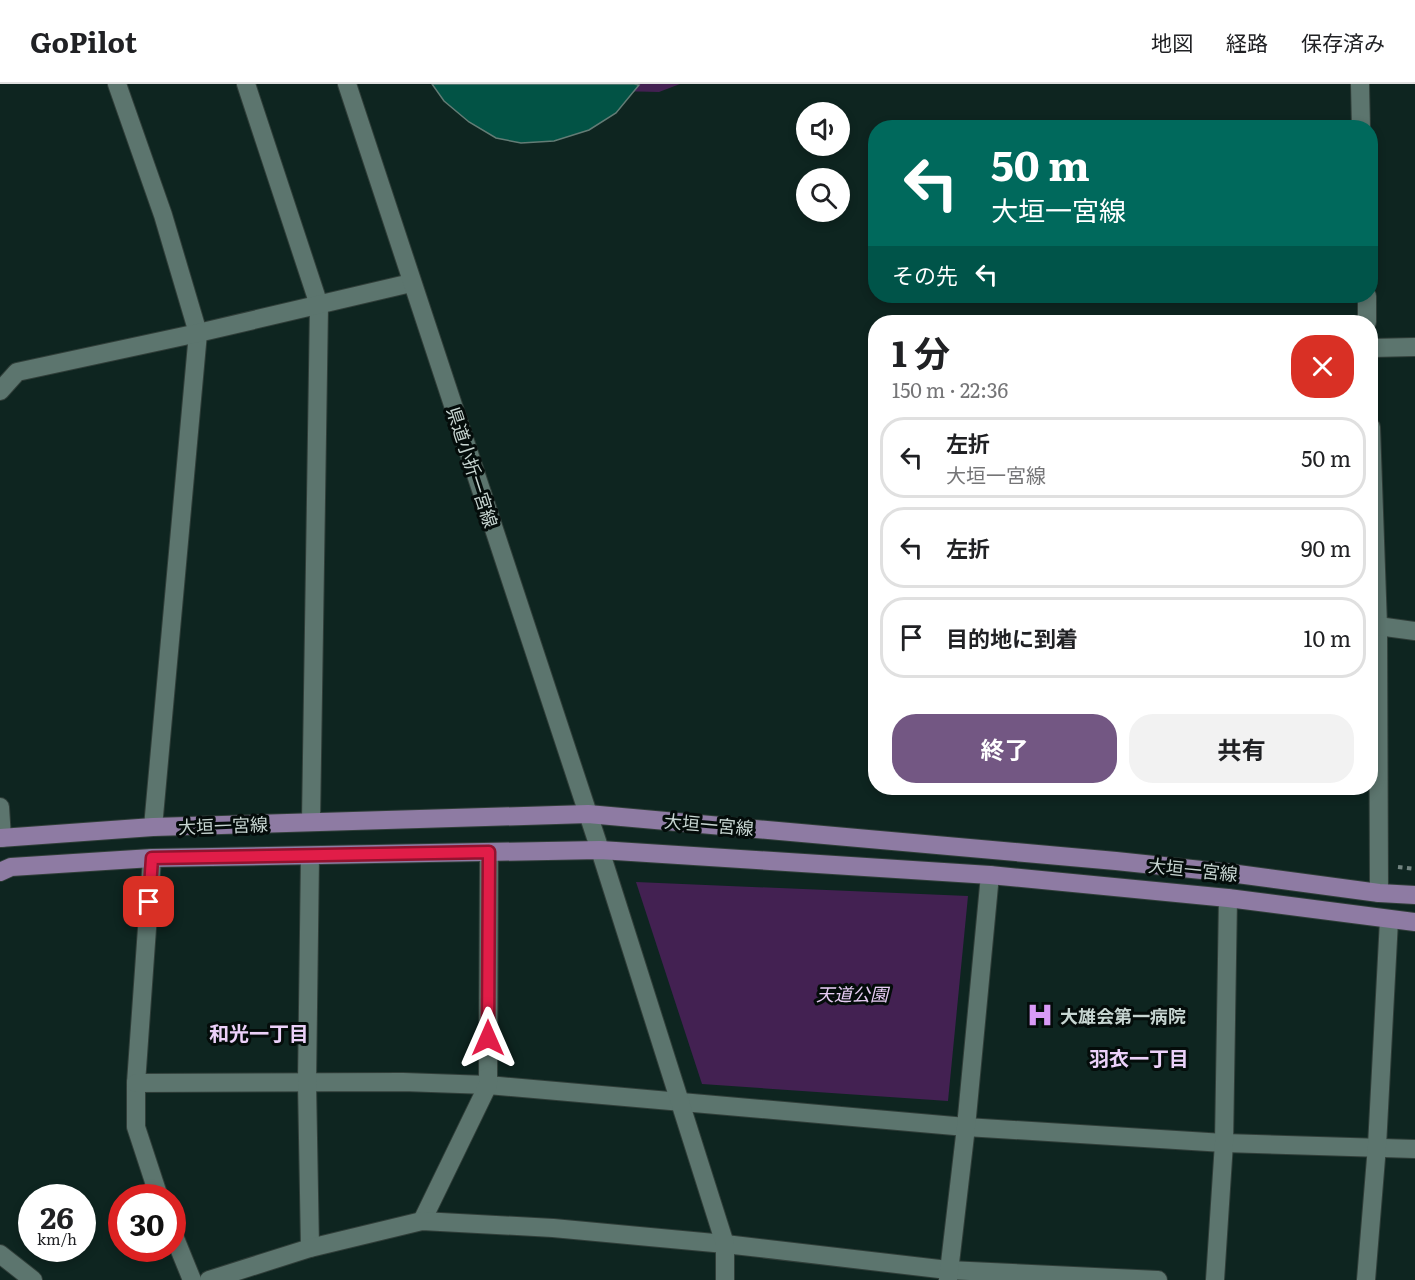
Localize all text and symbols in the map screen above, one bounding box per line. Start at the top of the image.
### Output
text: GoPilot [30,20,137,62]
text: 地図 [1151,26,1193,57]
text: 経路 [1226,26,1268,57]
text: 保存済み [1301,26,1385,57]
map controls [796,102,850,222]
button: sound [796,102,850,156]
text: 50 m [991,132,1090,194]
icon: left [892,144,970,222]
button: search [796,168,850,222]
text: 大垣一宮線 [991,189,1126,229]
text: その先 [892,258,958,291]
icon: left [970,258,1003,291]
text: 1 分 [892,325,950,378]
button: close [1291,335,1354,398]
text: 150 m · 22:36 [892,374,1008,404]
street label: 県道小折一宮線 [441,403,505,531]
text: 左折 [946,426,990,459]
icon: left [895,441,928,474]
text: 50 m [1301,441,1351,474]
text: 大垣一宮線 [946,459,1046,489]
icon: left [895,531,928,564]
text: 左折 [946,531,990,564]
text: 90 m [1301,531,1351,564]
icon: arrive [895,621,928,654]
text: 目的地に到着 [946,621,1078,654]
text: 10 m [1304,621,1351,654]
button: 終了 [892,714,1117,783]
button: 共有 [1129,714,1354,783]
street label: 大垣一宮線 [663,807,755,841]
street label: 大垣一宮線 [178,810,268,840]
street label: 大垣一宮線 [1147,851,1239,887]
pin [123,876,174,927]
icon: arrive [132,885,165,918]
park label: 天道公園 [816,980,891,1007]
hospital icon: 大雄会第一病院 [1025,1000,1055,1030]
place label: 大雄会第一病院 [1060,1002,1186,1029]
position arrow [456,1006,520,1070]
district label: 和光一丁目 [209,1017,309,1047]
district label: 羽衣一丁目 [1089,1042,1189,1072]
speed limit sign: 30 [108,1184,186,1262]
text: 26 [40,1194,74,1238]
text: km/h [37,1227,77,1250]

